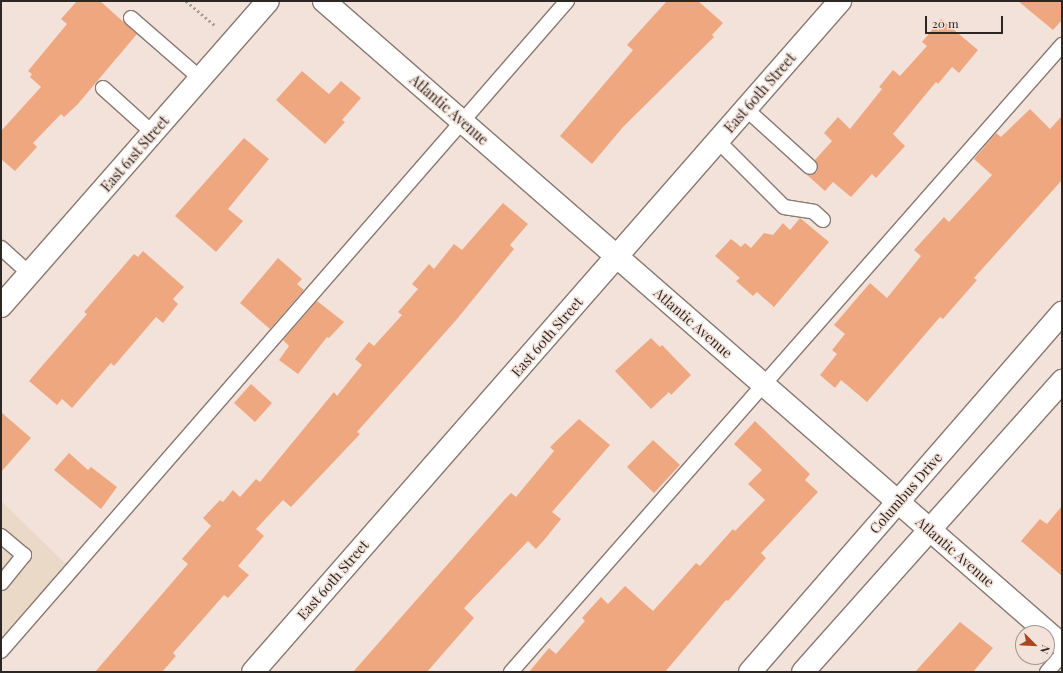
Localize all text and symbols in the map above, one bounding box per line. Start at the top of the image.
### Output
scale bar [927,8,1005,34]
text: 20 m [932,15,959,31]
street label: East 60th Street [721,50,799,136]
street label: Atlantic Avenue [406,71,492,149]
street label: East 61st Street [98,113,172,195]
street label: Atlantic Avenue [650,284,736,362]
street label: East 60th Street [508,294,586,380]
street label: Columbus Drive [866,449,946,537]
street label: Atlantic Avenue [912,513,998,591]
street label: East 60th Street [294,537,372,623]
north arrow [1015,625,1055,665]
text: N [1037,643,1054,656]

